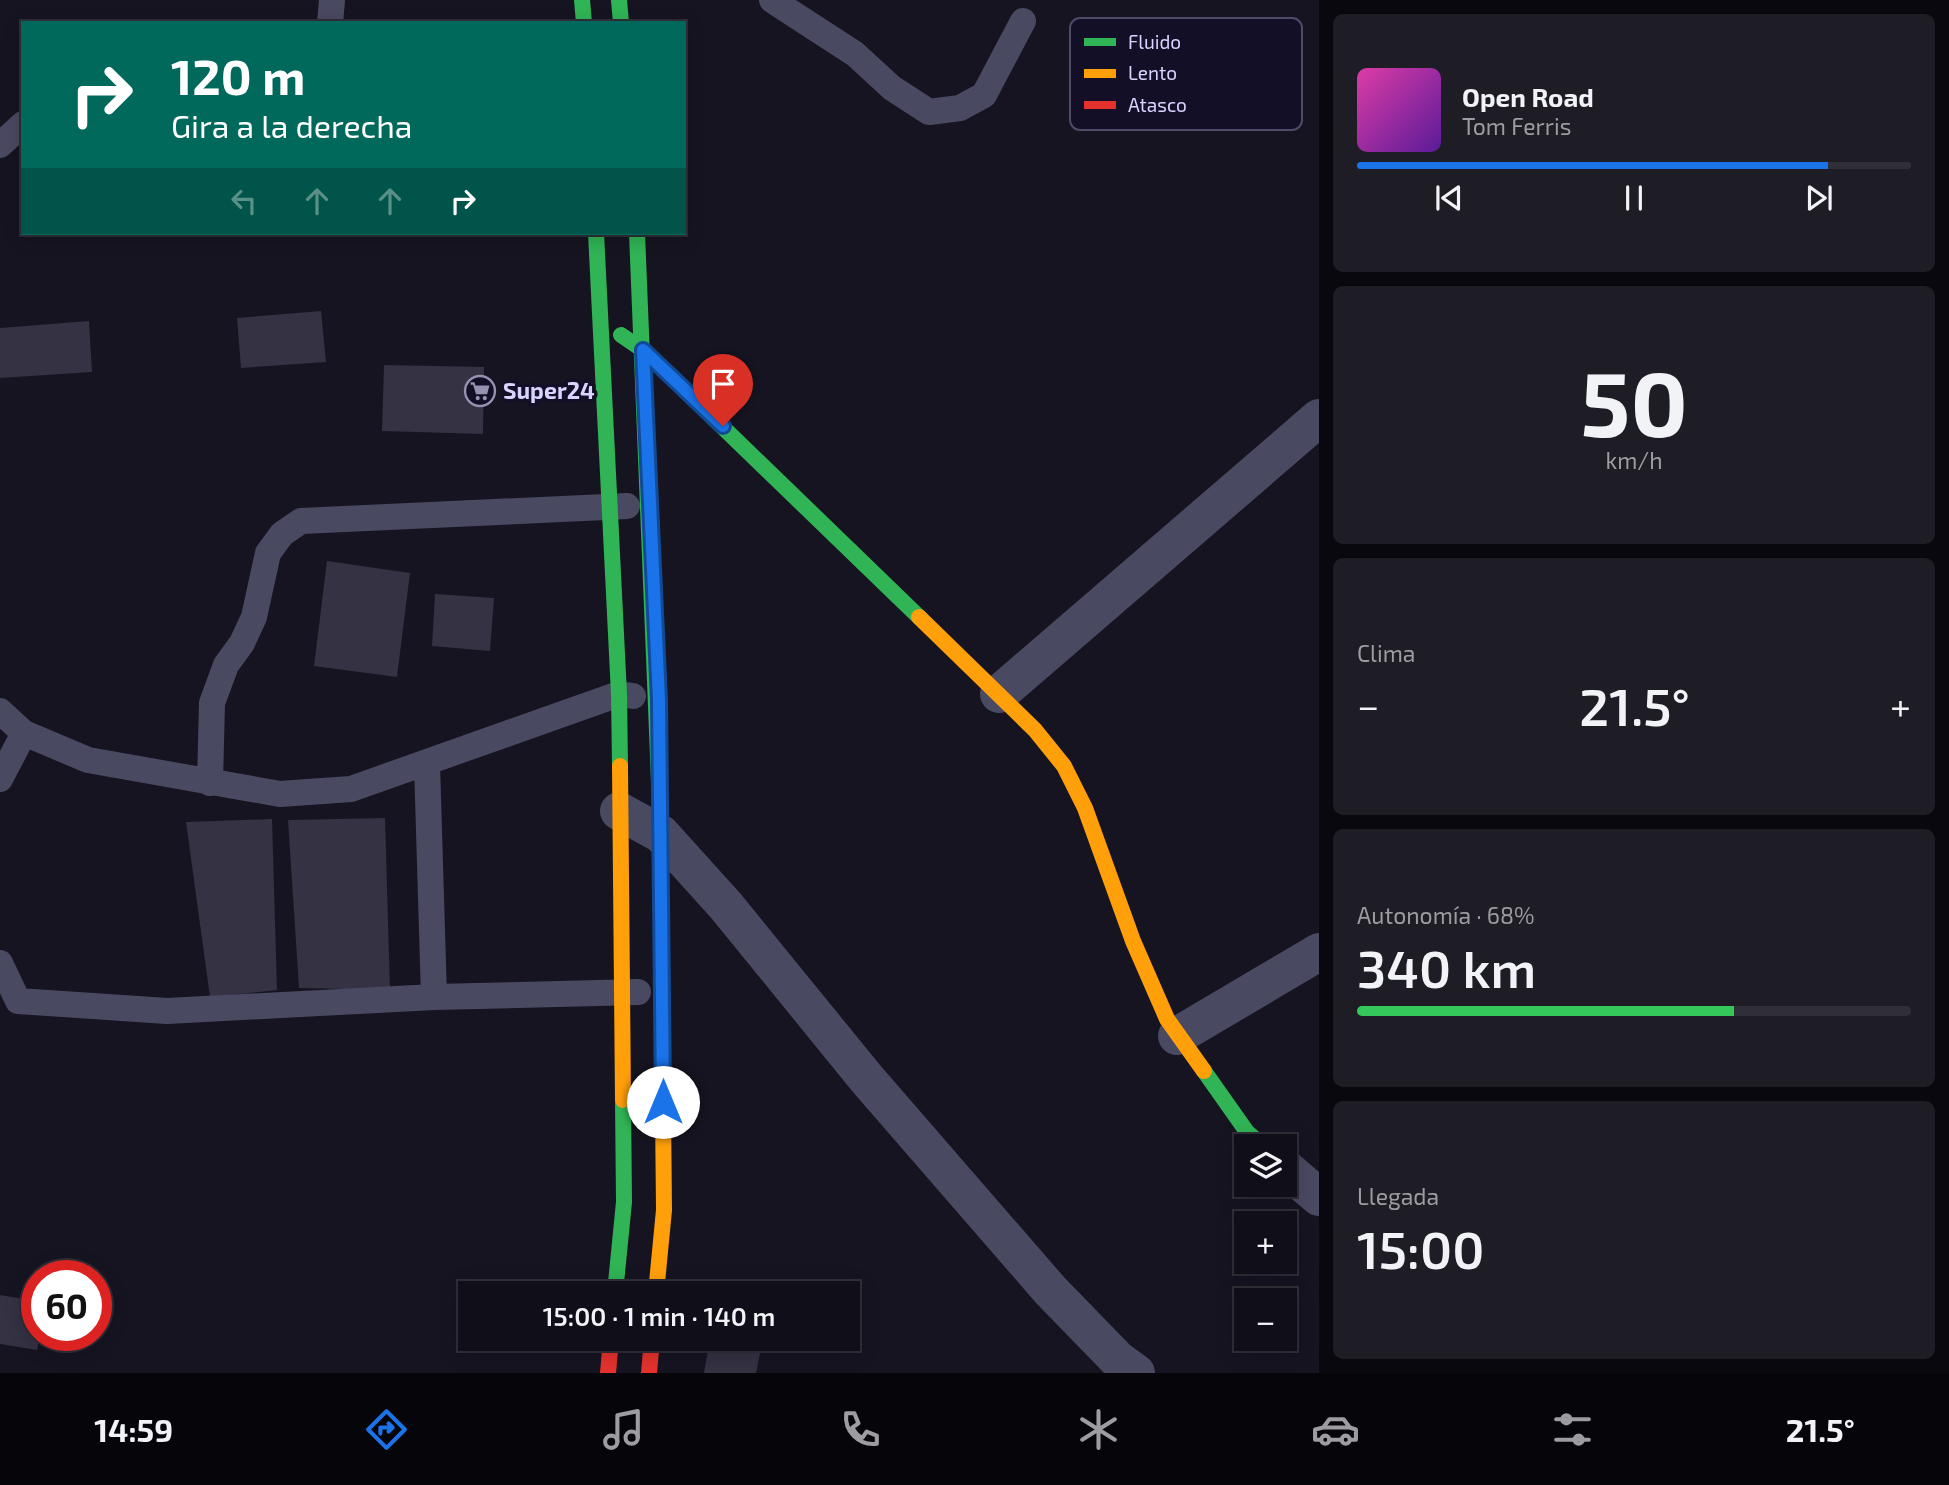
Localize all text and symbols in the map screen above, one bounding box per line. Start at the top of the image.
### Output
legend [1070,18,1302,130]
text: Fluido [1128,30,1181,53]
text: 120 m [171,46,305,105]
icon: right [56,49,147,140]
text: Lento [1128,61,1177,84]
text: Open Road [1462,81,1594,112]
text: Atasco [1128,93,1187,116]
text: Gira a la derecha [171,106,412,144]
text: Tom Ferris [1462,112,1571,140]
icon: previous [1430,179,1468,217]
icon: pause [1615,179,1653,217]
icon: next [1800,179,1838,217]
icon: left [225,182,263,220]
icon: ahead [298,182,336,220]
icon: ahead [371,182,409,220]
icon: right [444,182,482,220]
text: 50 [1580,346,1688,455]
pin [693,354,753,426]
icon: arrive [704,365,742,403]
supermarket icon: Super24 [463,374,497,408]
place label: Super24 [503,376,595,404]
text: km/h [1605,446,1663,474]
text: Clima [1357,639,1415,667]
text: 21.5° [1579,674,1690,736]
text: − [1357,682,1379,728]
text: + [1890,682,1911,728]
text: Autonomía · 68% [1357,901,1535,929]
text: 340 km [1357,936,1536,998]
position arrow [626,1065,700,1139]
map controls [1234,1134,1297,1351]
button: layers [1234,1134,1297,1197]
text: Llegada [1357,1182,1439,1210]
button: + [1234,1211,1297,1274]
text: 15:00 [1357,1217,1484,1279]
speed limit sign: 60 [21,1260,112,1351]
button: − [1234,1288,1297,1351]
text: 15:00 · 1 min · 140 m [543,1300,775,1331]
icon: directions [362,1405,411,1454]
icon: music [599,1405,648,1454]
icon: phone [836,1405,885,1454]
icon: climate [1074,1405,1123,1454]
icon: car [1311,1405,1360,1454]
icon: filters [1548,1405,1597,1454]
text: 14:59 [94,1410,173,1448]
text: 21.5° [1786,1410,1855,1448]

